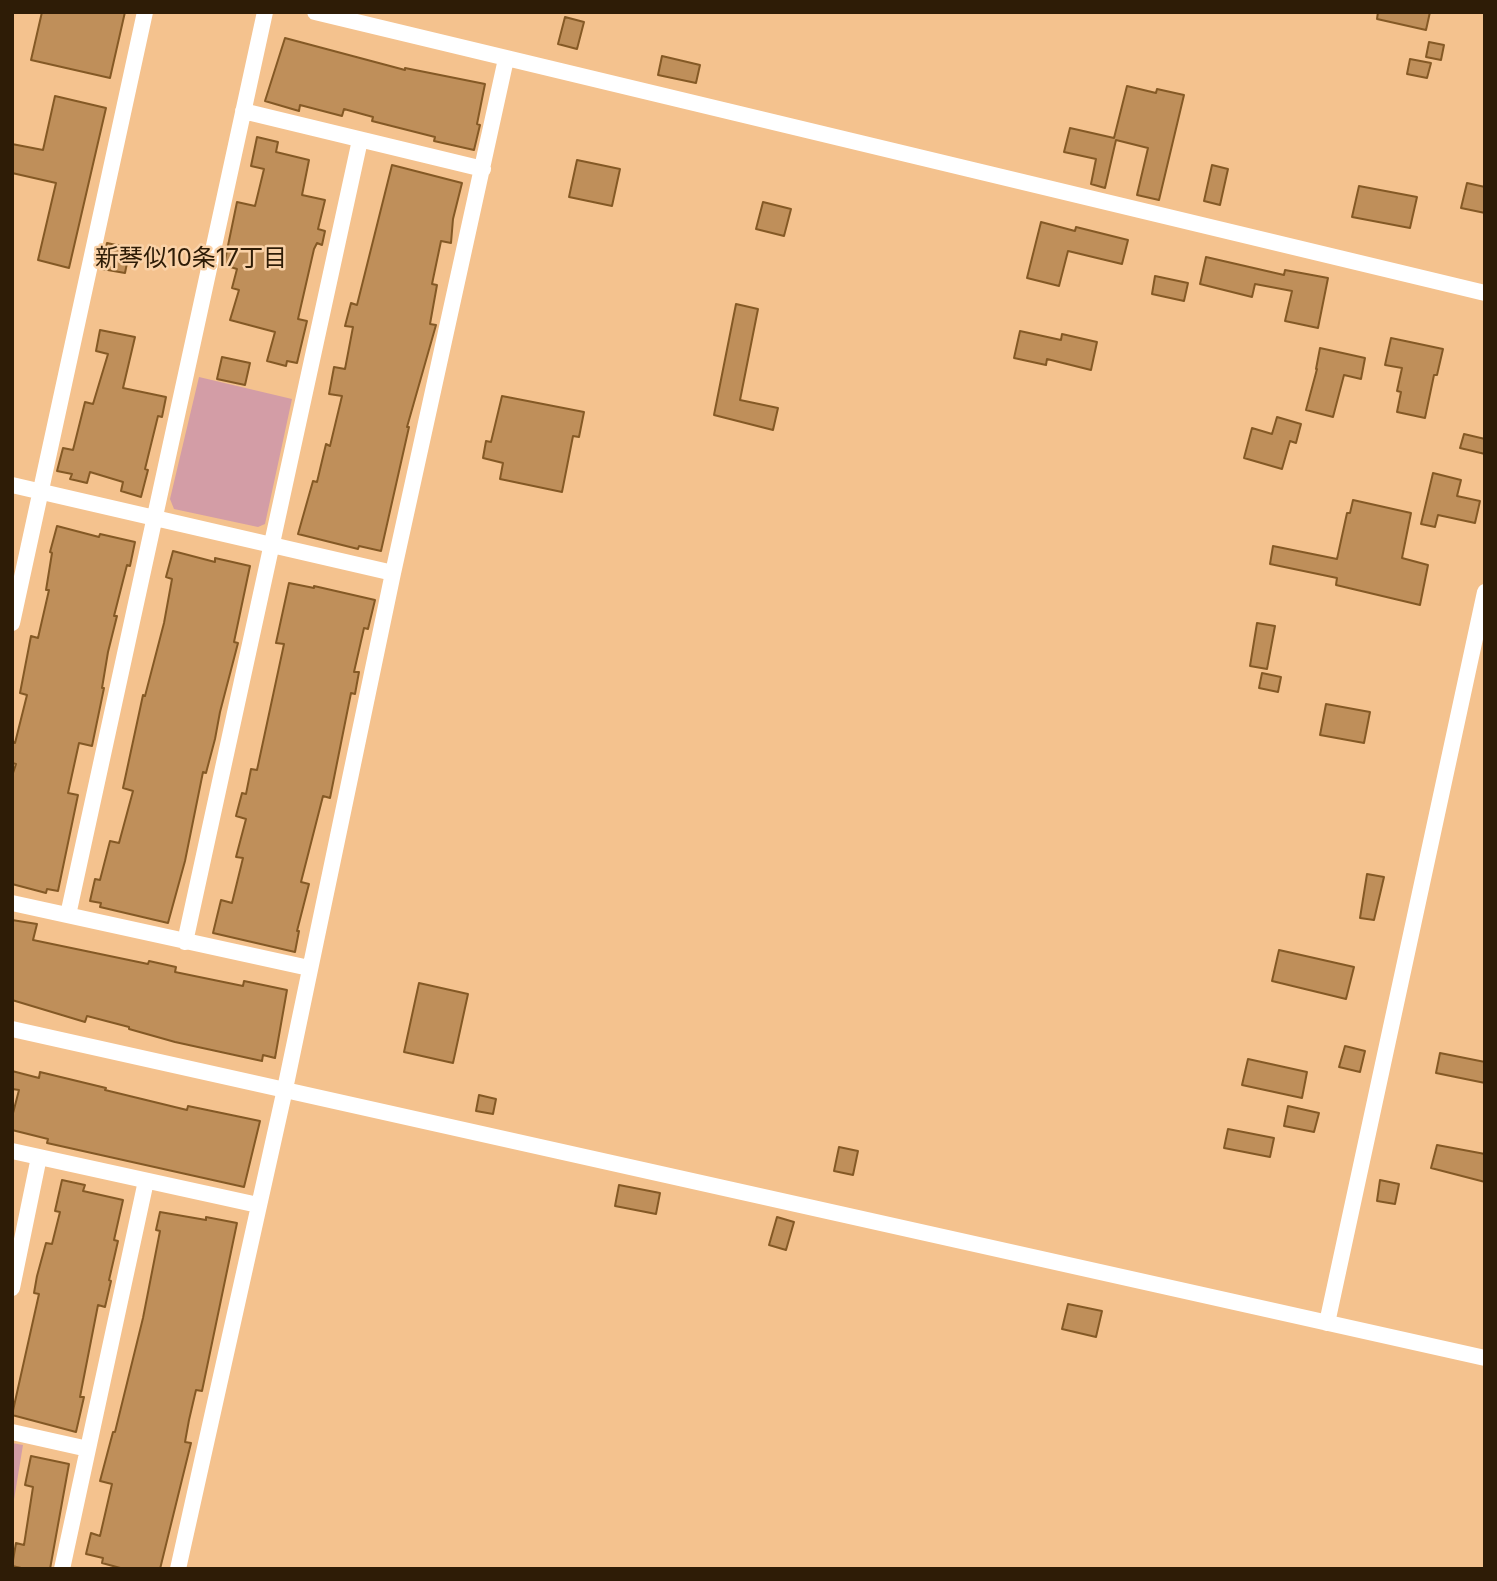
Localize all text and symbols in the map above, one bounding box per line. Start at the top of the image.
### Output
district label: 新琴似10条17丁目 [95,245,287,273]

